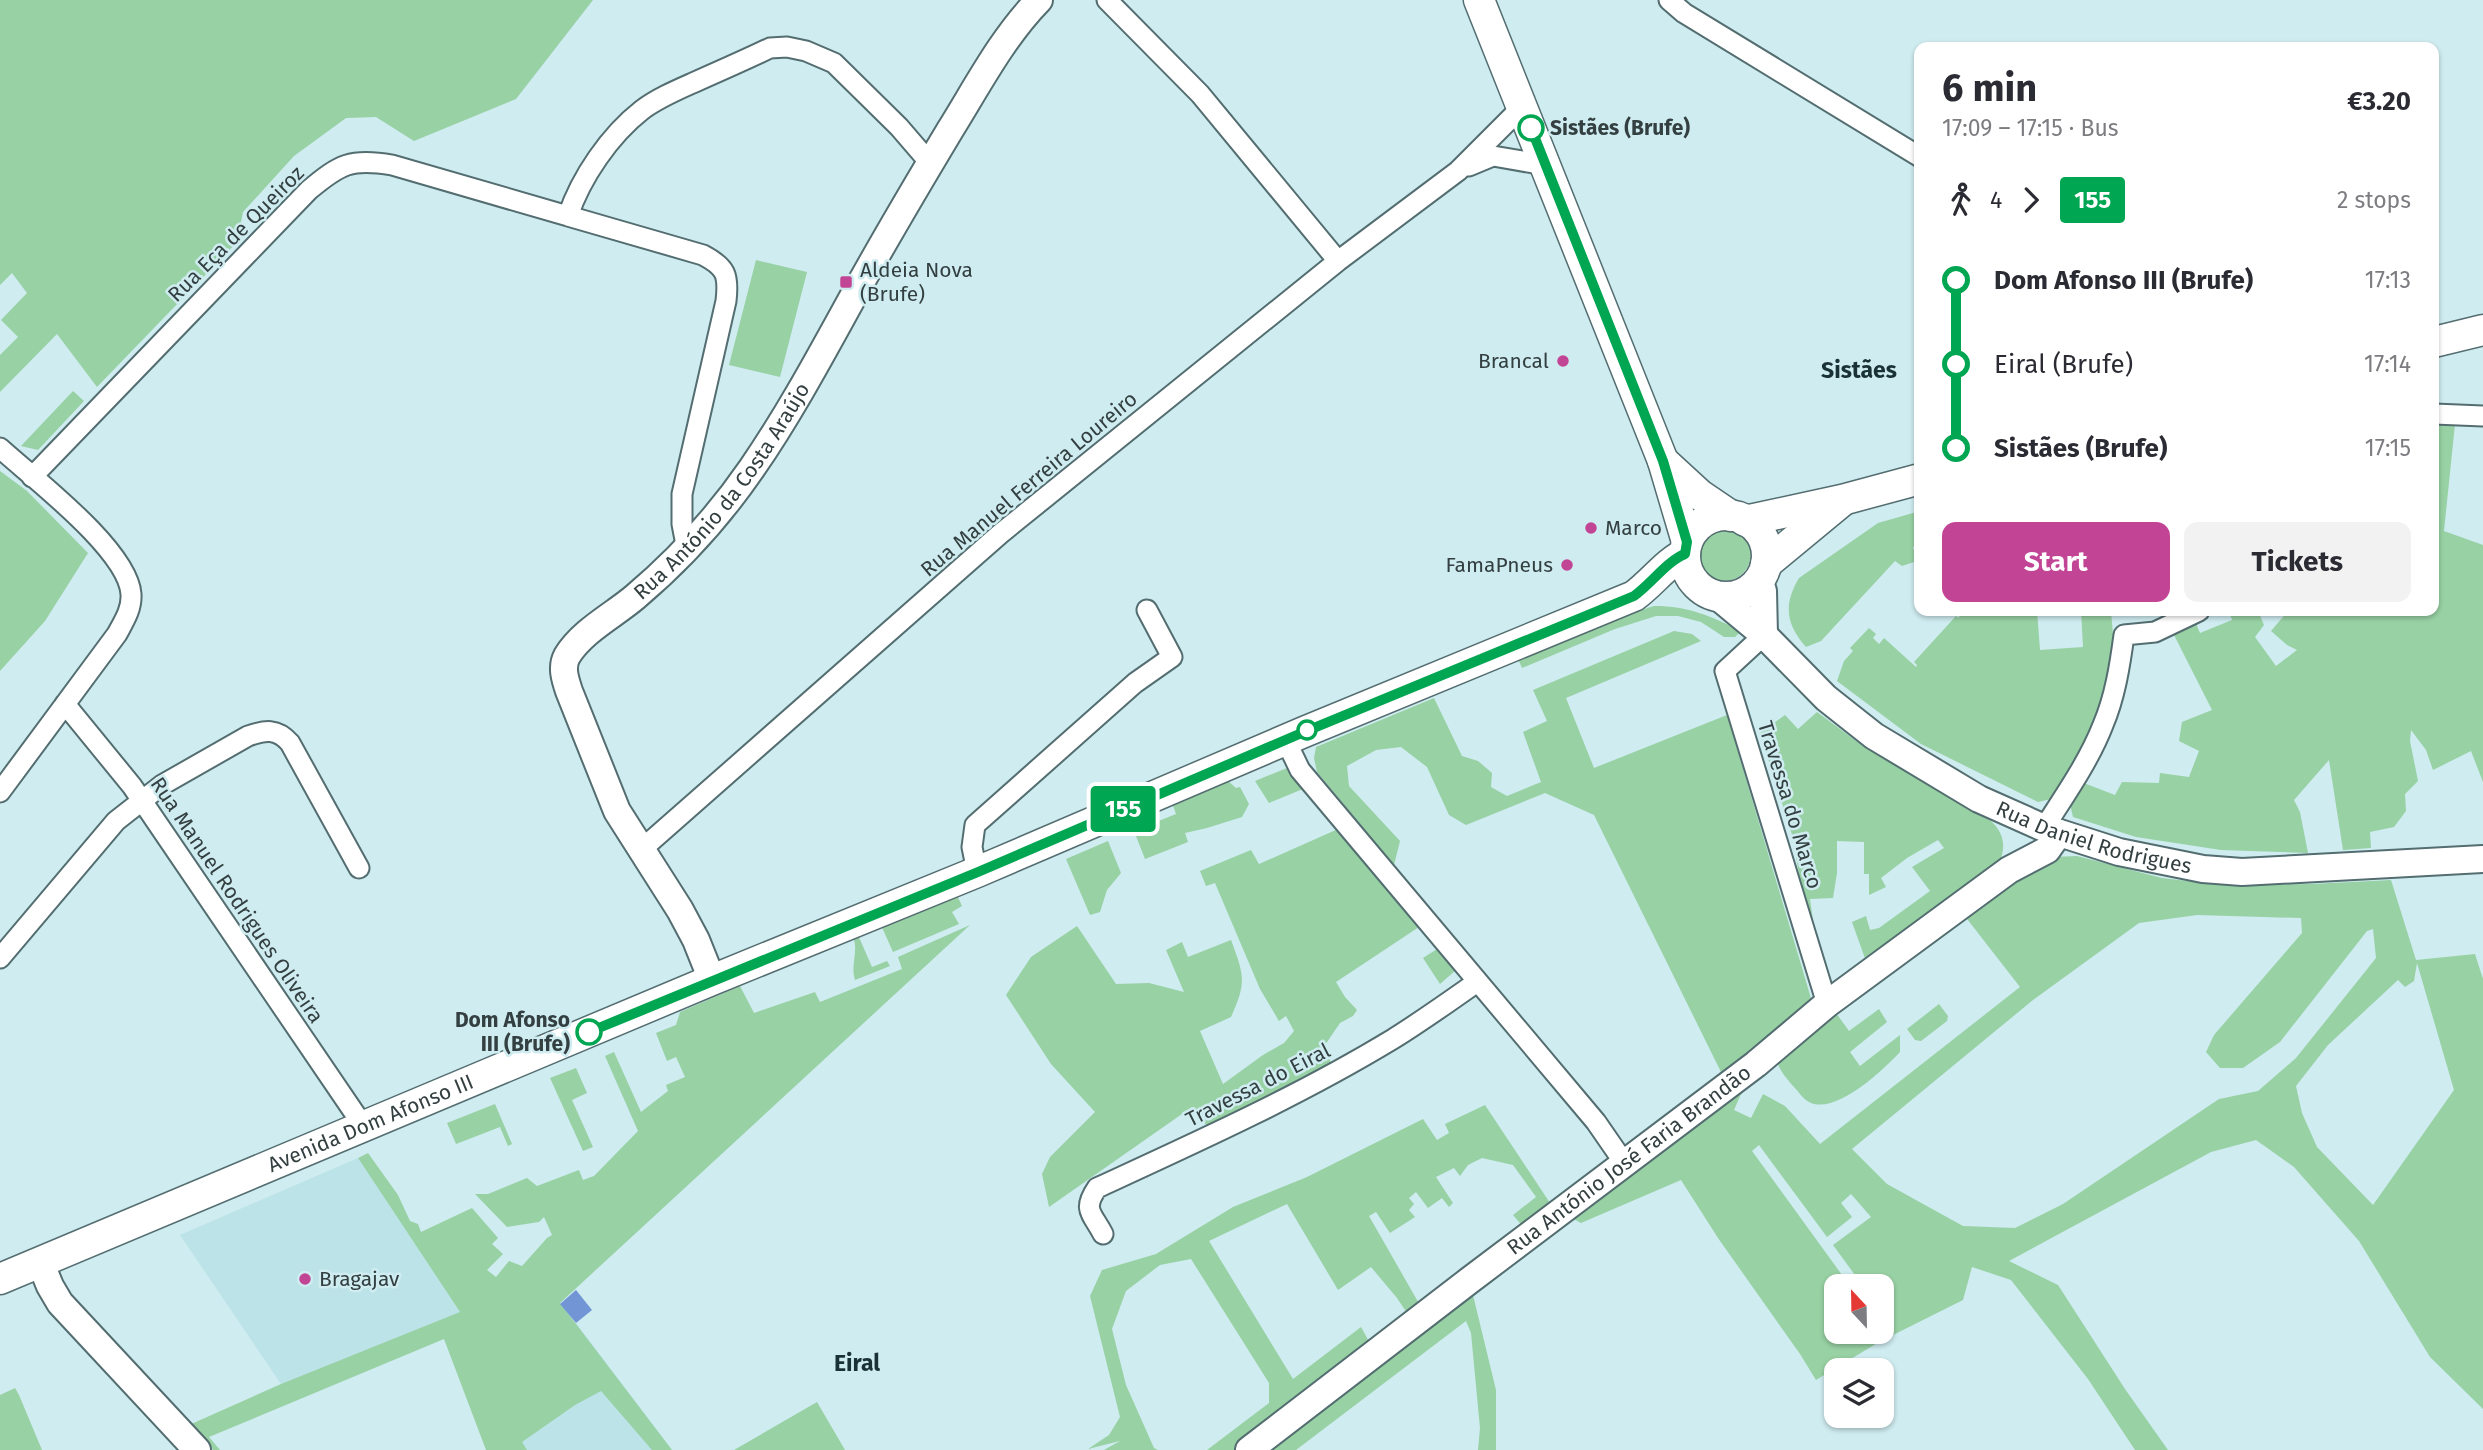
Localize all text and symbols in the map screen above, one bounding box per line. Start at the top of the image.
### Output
text: 6 min [1942,65,2037,111]
text: €3.20 [2347,86,2411,117]
text: 17:09 – 17:15 · Bus [1942,114,2119,142]
marker: Sistães (Brufe) [1518,115,1544,141]
place label: Sistães (Brufe) [1550,115,1690,141]
street label: Rua Eça de Queiroz [162,160,310,308]
icon: walk [1942,181,1980,219]
icon: forward [2012,181,2050,219]
text: 4 [1990,186,2002,214]
text: 155 [2074,186,2111,214]
text: 2 stops [2337,186,2411,214]
place label: Aldeia Nova (Brufe) [860,257,973,307]
text: Dom Afonso III (Brufe) [1994,265,2253,296]
text: 17:13 [2365,266,2411,294]
marker: Aldeia Nova (Brufe) [838,274,854,290]
place label: Brancal [1478,348,1549,374]
text: Eiral (Brufe) [1994,349,2133,380]
text: 17:14 [2364,350,2411,378]
marker: Brancal [1555,353,1571,369]
district label: Sistães [1821,356,1897,384]
street label: Rua António da Costa Araújo [628,378,815,605]
street label: Rua Manuel Ferreira Loureiro [915,386,1143,582]
text: Sistães (Brufe) [1994,433,2167,464]
text: 17:15 [2365,434,2411,462]
place label: Marco [1605,515,1662,541]
marker: Marco [1583,520,1599,536]
button: Start [1942,522,2170,602]
button: Tickets [2184,522,2411,602]
place label: FamaPneus [1446,552,1553,578]
marker: FamaPneus [1559,557,1575,573]
street label: Travessa do Marco [1752,718,1828,892]
unlabelled marker [1297,720,1317,740]
street label: Rua Manuel Rodrigues Oliveira [145,772,329,1028]
line badge: 155 [1083,786,1163,832]
text: 155 [1105,795,1141,823]
street label: Rua Daniel Rodrigues [1992,795,2194,879]
place label: Dom Afonso III (Brufe) [455,1007,570,1057]
marker: Dom Afonso III (Brufe) [576,1019,602,1045]
street label: Travessa do Eiral [1181,1037,1335,1133]
street label: Rua António José Faria Brandão [1502,1059,1756,1260]
street label: Avenida Dom Afonso III [264,1069,477,1178]
place label: Bragajav [319,1266,400,1292]
marker: Bragajav [297,1271,313,1287]
north arrow [1824,1274,1894,1344]
map controls [1824,1274,1894,1428]
district label: Eiral [834,1349,880,1377]
button: layers [1824,1358,1894,1428]

